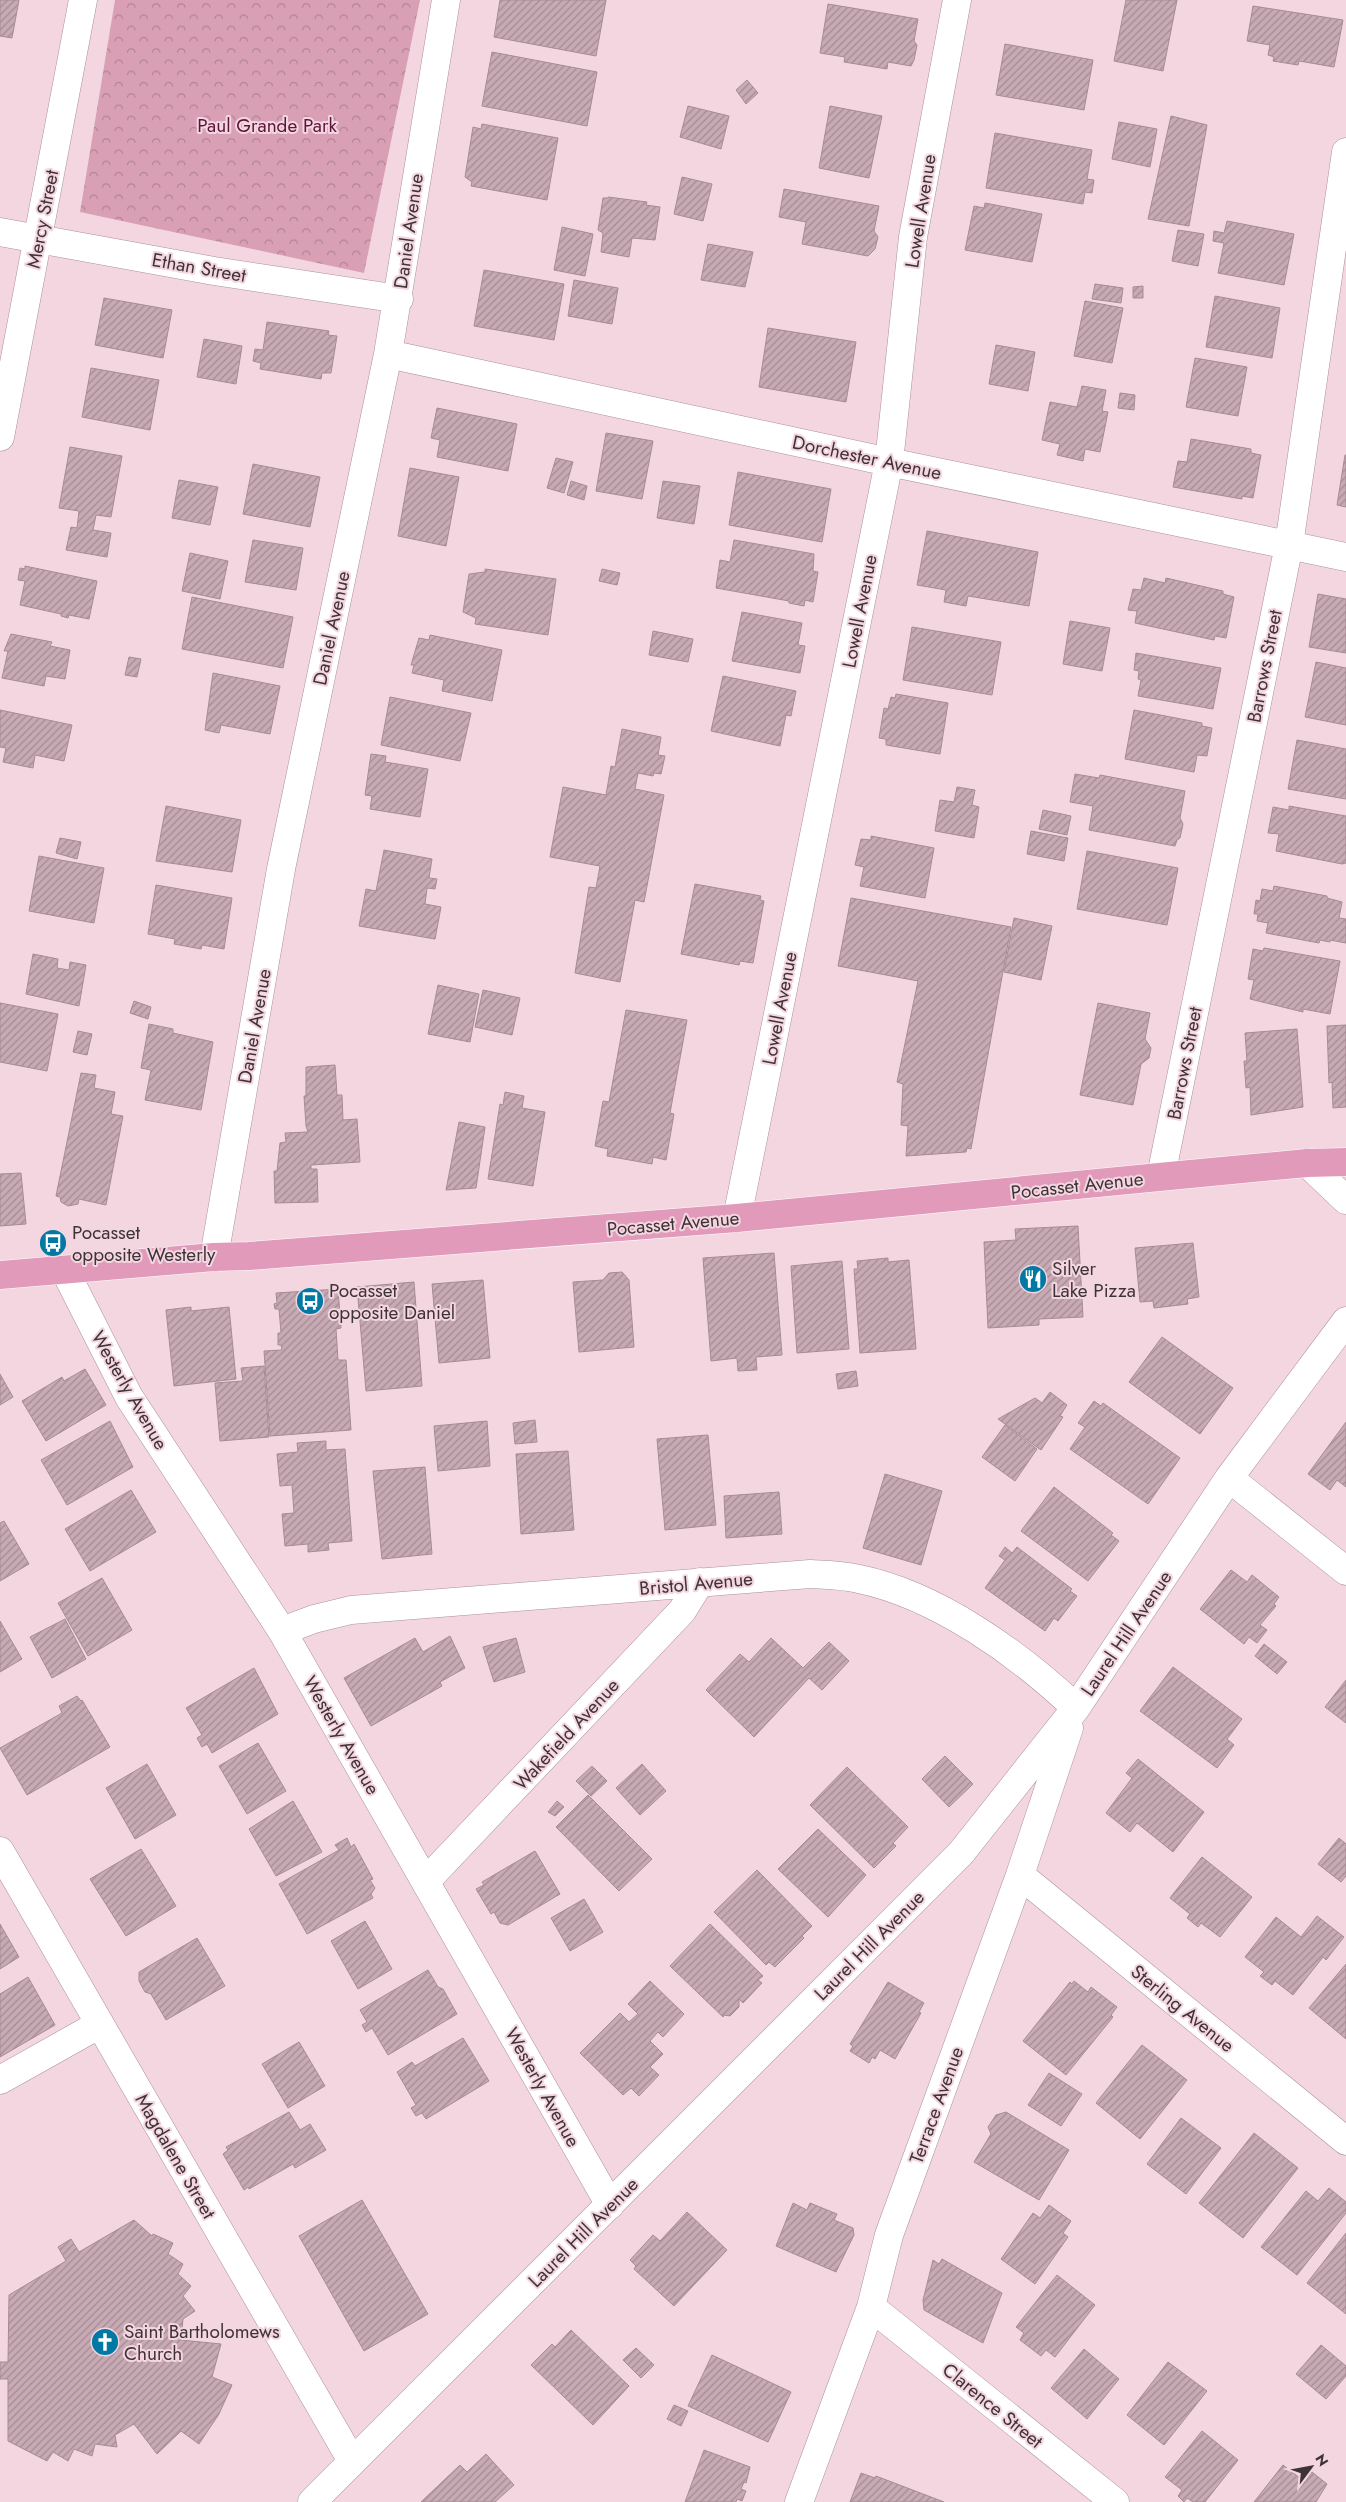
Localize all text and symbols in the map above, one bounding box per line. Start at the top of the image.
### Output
park label: Paul Grande Park [197,112,337,139]
street label: Lowell Avenue [898,152,943,270]
street label: Mercy Street [20,167,65,271]
street label: Daniel Avenue [387,172,430,290]
street label: Ethan Street [150,246,249,289]
street label: Dorchester Avenue [790,429,944,487]
street label: Lowell Avenue [835,552,884,670]
street label: Daniel Avenue [306,568,357,688]
street label: Barrows Street [1240,607,1289,725]
street label: Lowell Avenue [755,949,804,1067]
street label: Daniel Avenue [231,966,278,1086]
street label: Barrows Street [1160,1004,1209,1122]
street label: Pocasset Avenue [1010,1165,1145,1206]
street label: Pocasset Avenue [606,1204,741,1243]
place label: Pocasset opposite Westerly [72,1219,216,1268]
bus stop icon: Pocasset opposite Westerly [38,1228,68,1258]
place label: Silver Lake Pizza [1052,1255,1136,1304]
restaurant icon: Silver Lake Pizza [1018,1264,1048,1294]
place label: Pocasset opposite Daniel [329,1277,455,1326]
bus stop icon: Pocasset opposite Daniel [295,1286,325,1316]
street label: Westerly Avenue [85,1326,175,1455]
street label: Bristol Avenue [638,1565,754,1602]
street label: Laurel Hill Avenue [1074,1565,1179,1701]
street label: Westerly Avenue [297,1671,387,1800]
street label: Wakefield Avenue [507,1672,626,1796]
street label: Laurel Hill Avenue [808,1884,931,2006]
street label: Sterling Avenue [1125,1958,1240,2059]
street label: Westerly Avenue [498,2022,587,2152]
street label: Terrace Avenue [903,2043,970,2167]
street label: Magdalene Street [129,2089,223,2224]
street label: Laurel Hill Avenue [522,2171,645,2293]
place label: Saint Bartholomews Church [124,2318,280,2367]
church icon: Saint Bartholomews Church [90,2327,120,2357]
street label: Clarence Street [937,2356,1049,2455]
north arrow [1286,2442,1336,2492]
text: N [1311,2450,1333,2470]

